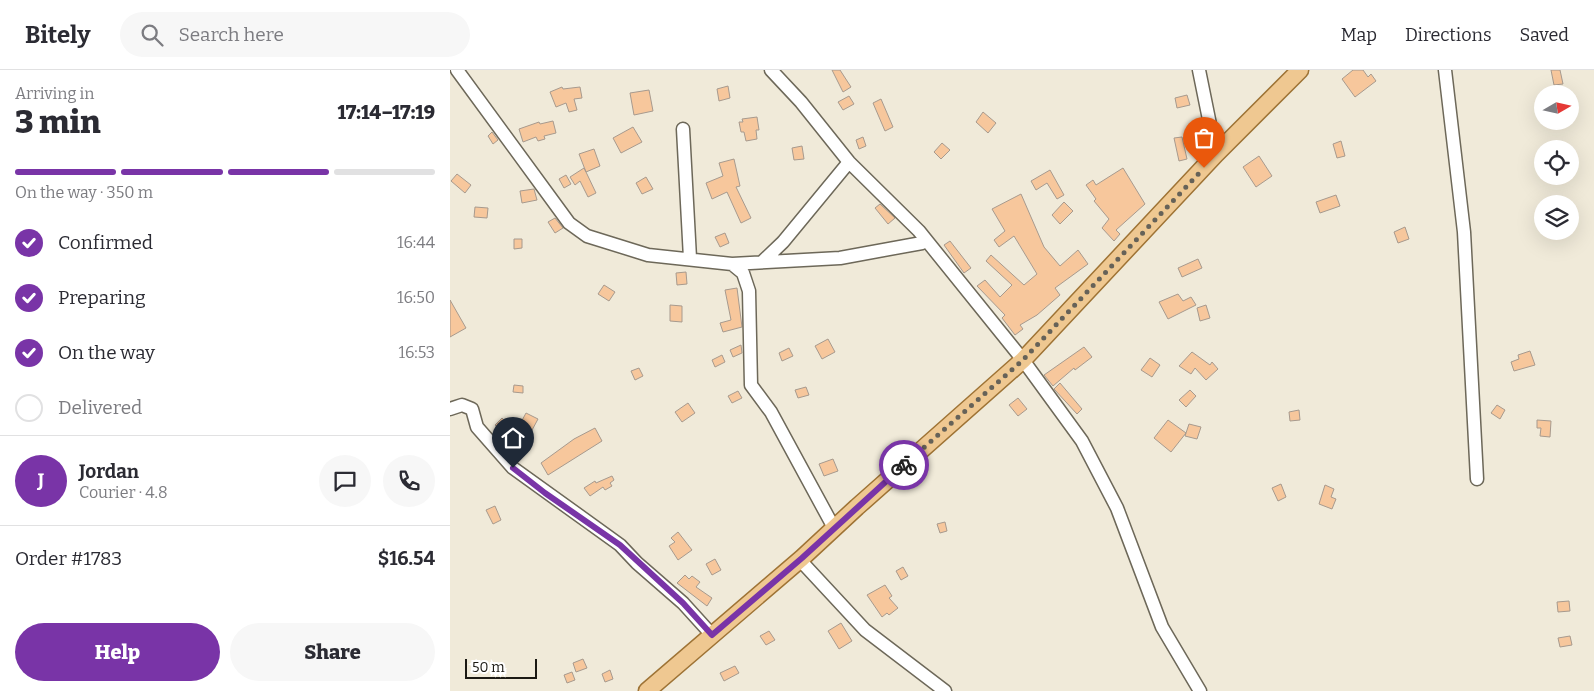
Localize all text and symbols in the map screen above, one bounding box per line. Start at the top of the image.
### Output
search box [120,12,470,57]
text: Bitely [25,21,90,49]
icon: search [138,21,166,49]
text: Search here [178,23,284,46]
text: Map [1341,24,1377,46]
text: Directions [1405,24,1492,46]
text: Saved [1520,24,1569,46]
text: Arriving in [15,84,94,103]
north arrow [1534,85,1579,130]
map controls [1534,85,1579,240]
text: 17:14–17:19 [337,101,435,124]
text: 3 min [15,103,101,141]
pin [1183,117,1225,168]
icon: bag [1190,124,1218,152]
button: locate [1534,140,1579,185]
text: On the way · 350 m [15,183,153,202]
button: layers [1534,195,1579,240]
icon: check [15,229,43,257]
text: Confirmed [58,231,153,254]
text: 16:44 [397,233,435,252]
icon: check [15,284,43,312]
text: Preparing [58,286,146,309]
text: 16:50 [397,288,435,307]
icon: check [15,339,43,367]
text: On the way [58,341,155,364]
text: 16:53 [398,343,435,362]
text: Delivered [58,396,142,419]
pin [492,417,534,468]
icon: home [499,424,527,452]
courier [879,440,929,490]
icon: bike [890,451,918,479]
button: chat [319,455,371,507]
button: phone [383,455,435,507]
text: Jordan [79,460,139,483]
text: J [38,469,44,492]
text: Courier · 4.8 [79,483,168,502]
text: Order #1783 [15,547,122,570]
text: $16.54 [378,547,435,570]
button: Help [15,623,220,681]
button: Share [230,623,435,681]
scale bar [465,656,538,679]
text: 50 m [472,659,505,676]

